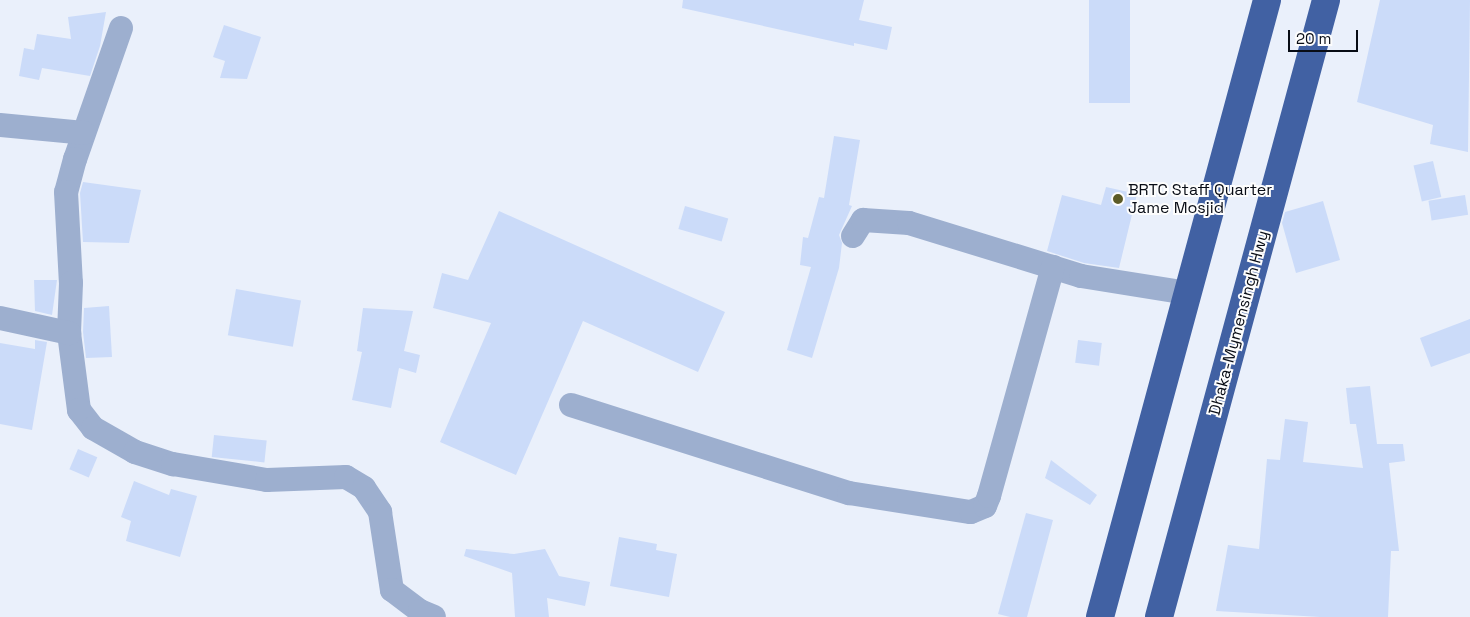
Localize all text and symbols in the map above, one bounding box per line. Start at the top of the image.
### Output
scale bar [1290,20,1360,52]
text: 20 m [1296,29,1331,48]
place label: BRTC Staff Quarter Jame Mosjid [1128,180,1272,218]
marker: BRTC Staff Quarter Jame Mosjid [1112,193,1124,205]
street label: Dhaka-Mymensingh Hwy [1205,229,1273,417]

